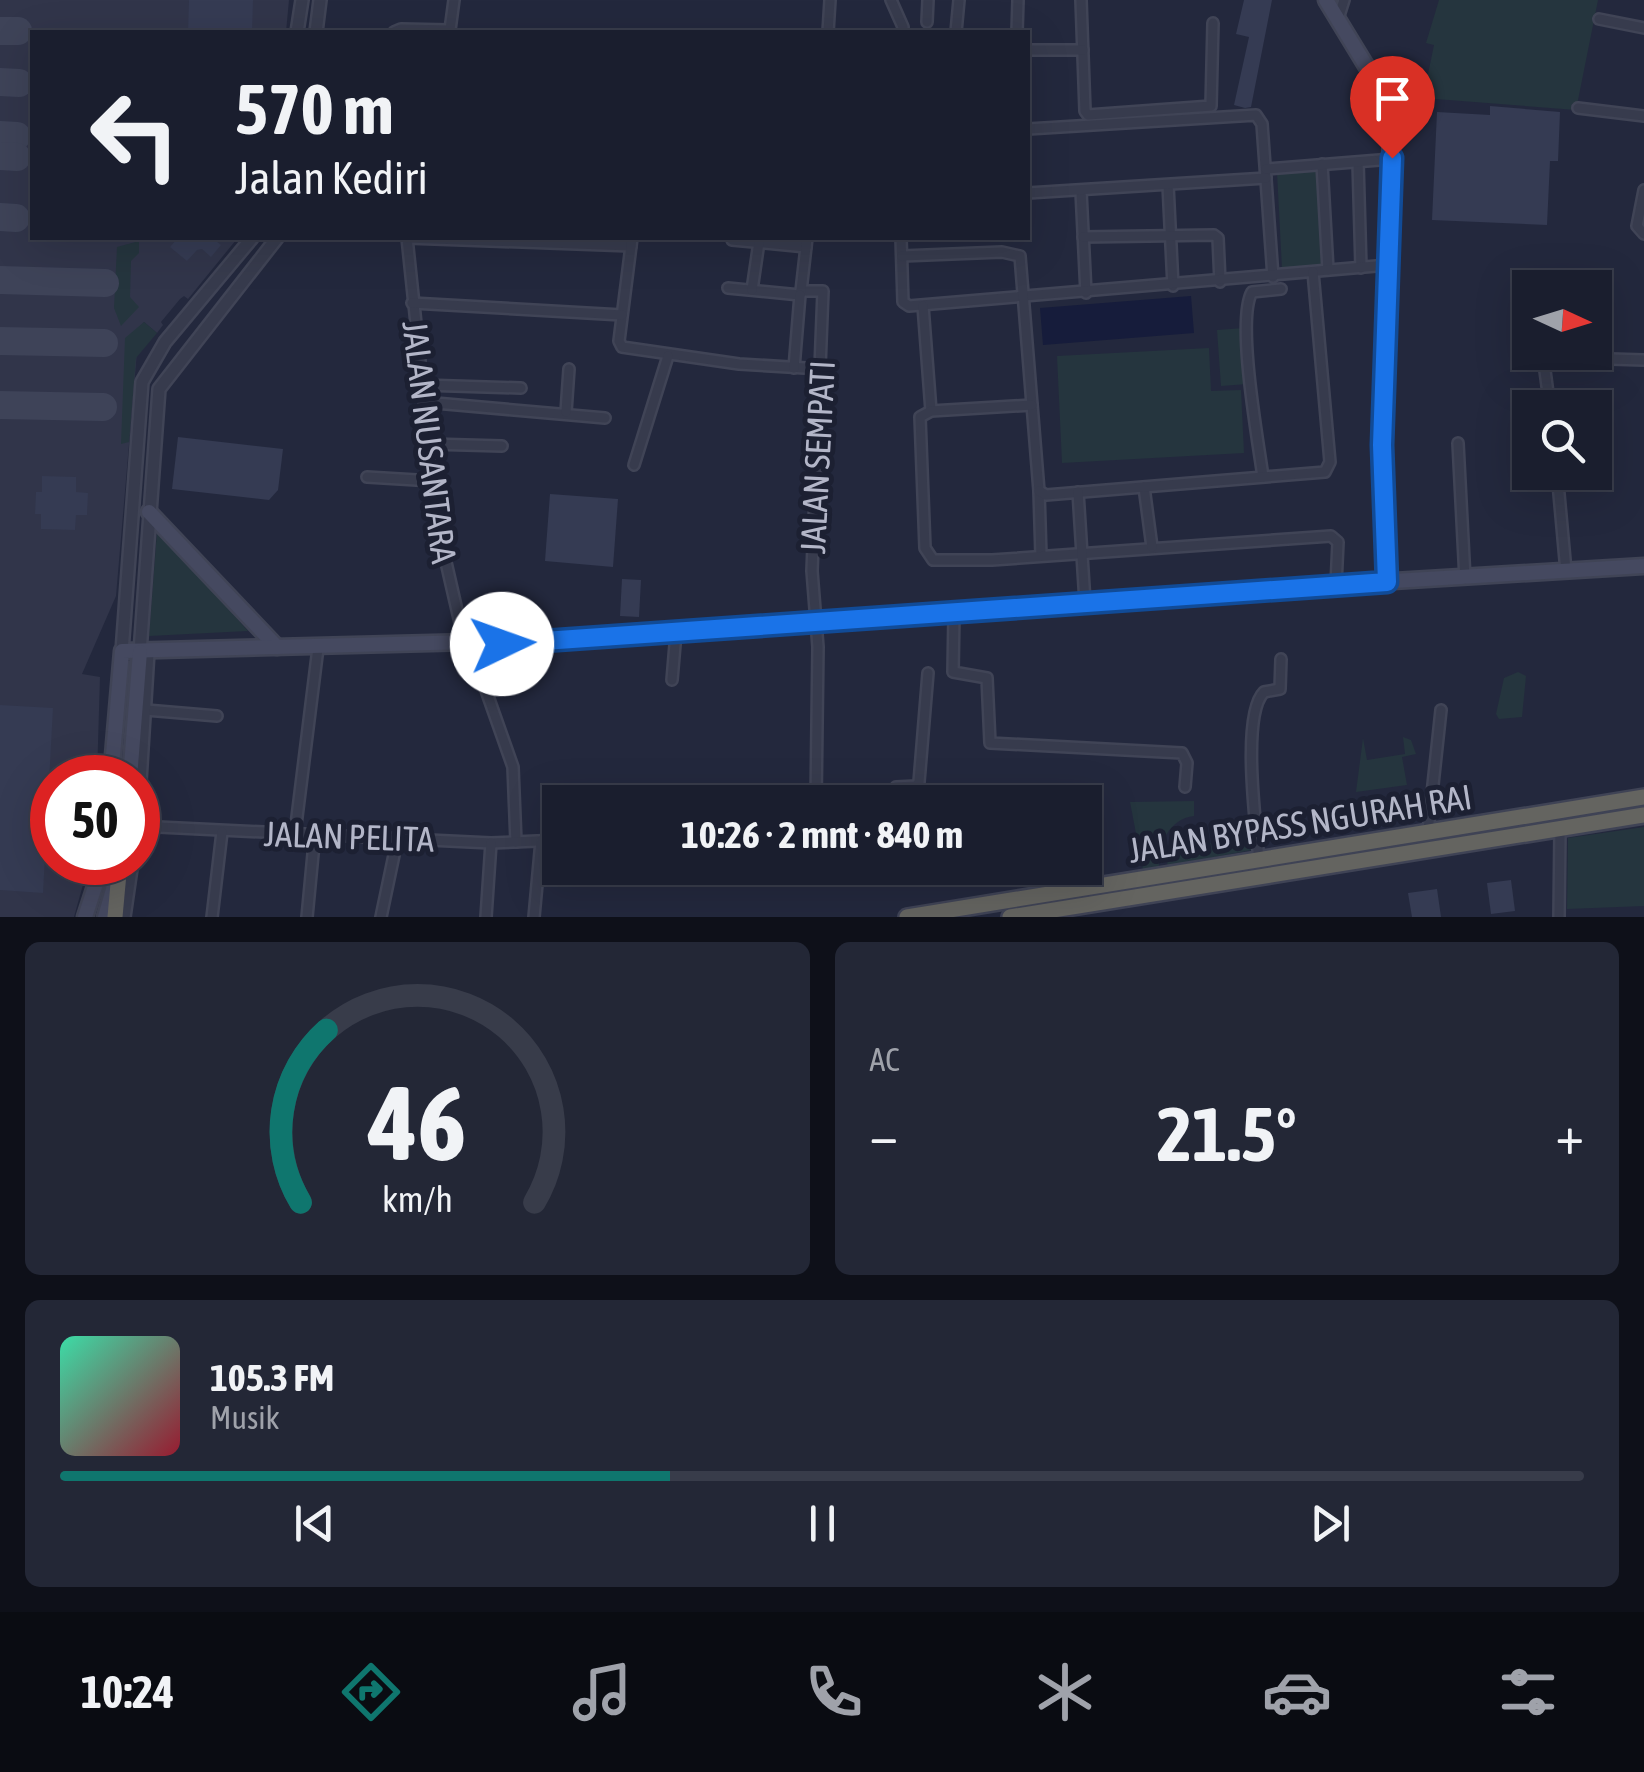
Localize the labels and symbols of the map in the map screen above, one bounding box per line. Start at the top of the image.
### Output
pin [1350,56,1435,159]
north arrow [1512,270,1612,370]
street label: JALAN NUSANTARA [395,318,465,566]
street label: JALAN SEMPATI [792,359,842,555]
position arrow [450,592,554,696]
speed limit sign: 50 [30,755,160,885]
street label: JALAN BYPASS NGURAH RAI [1126,776,1474,870]
street label: JALAN PELITA [263,813,436,859]

